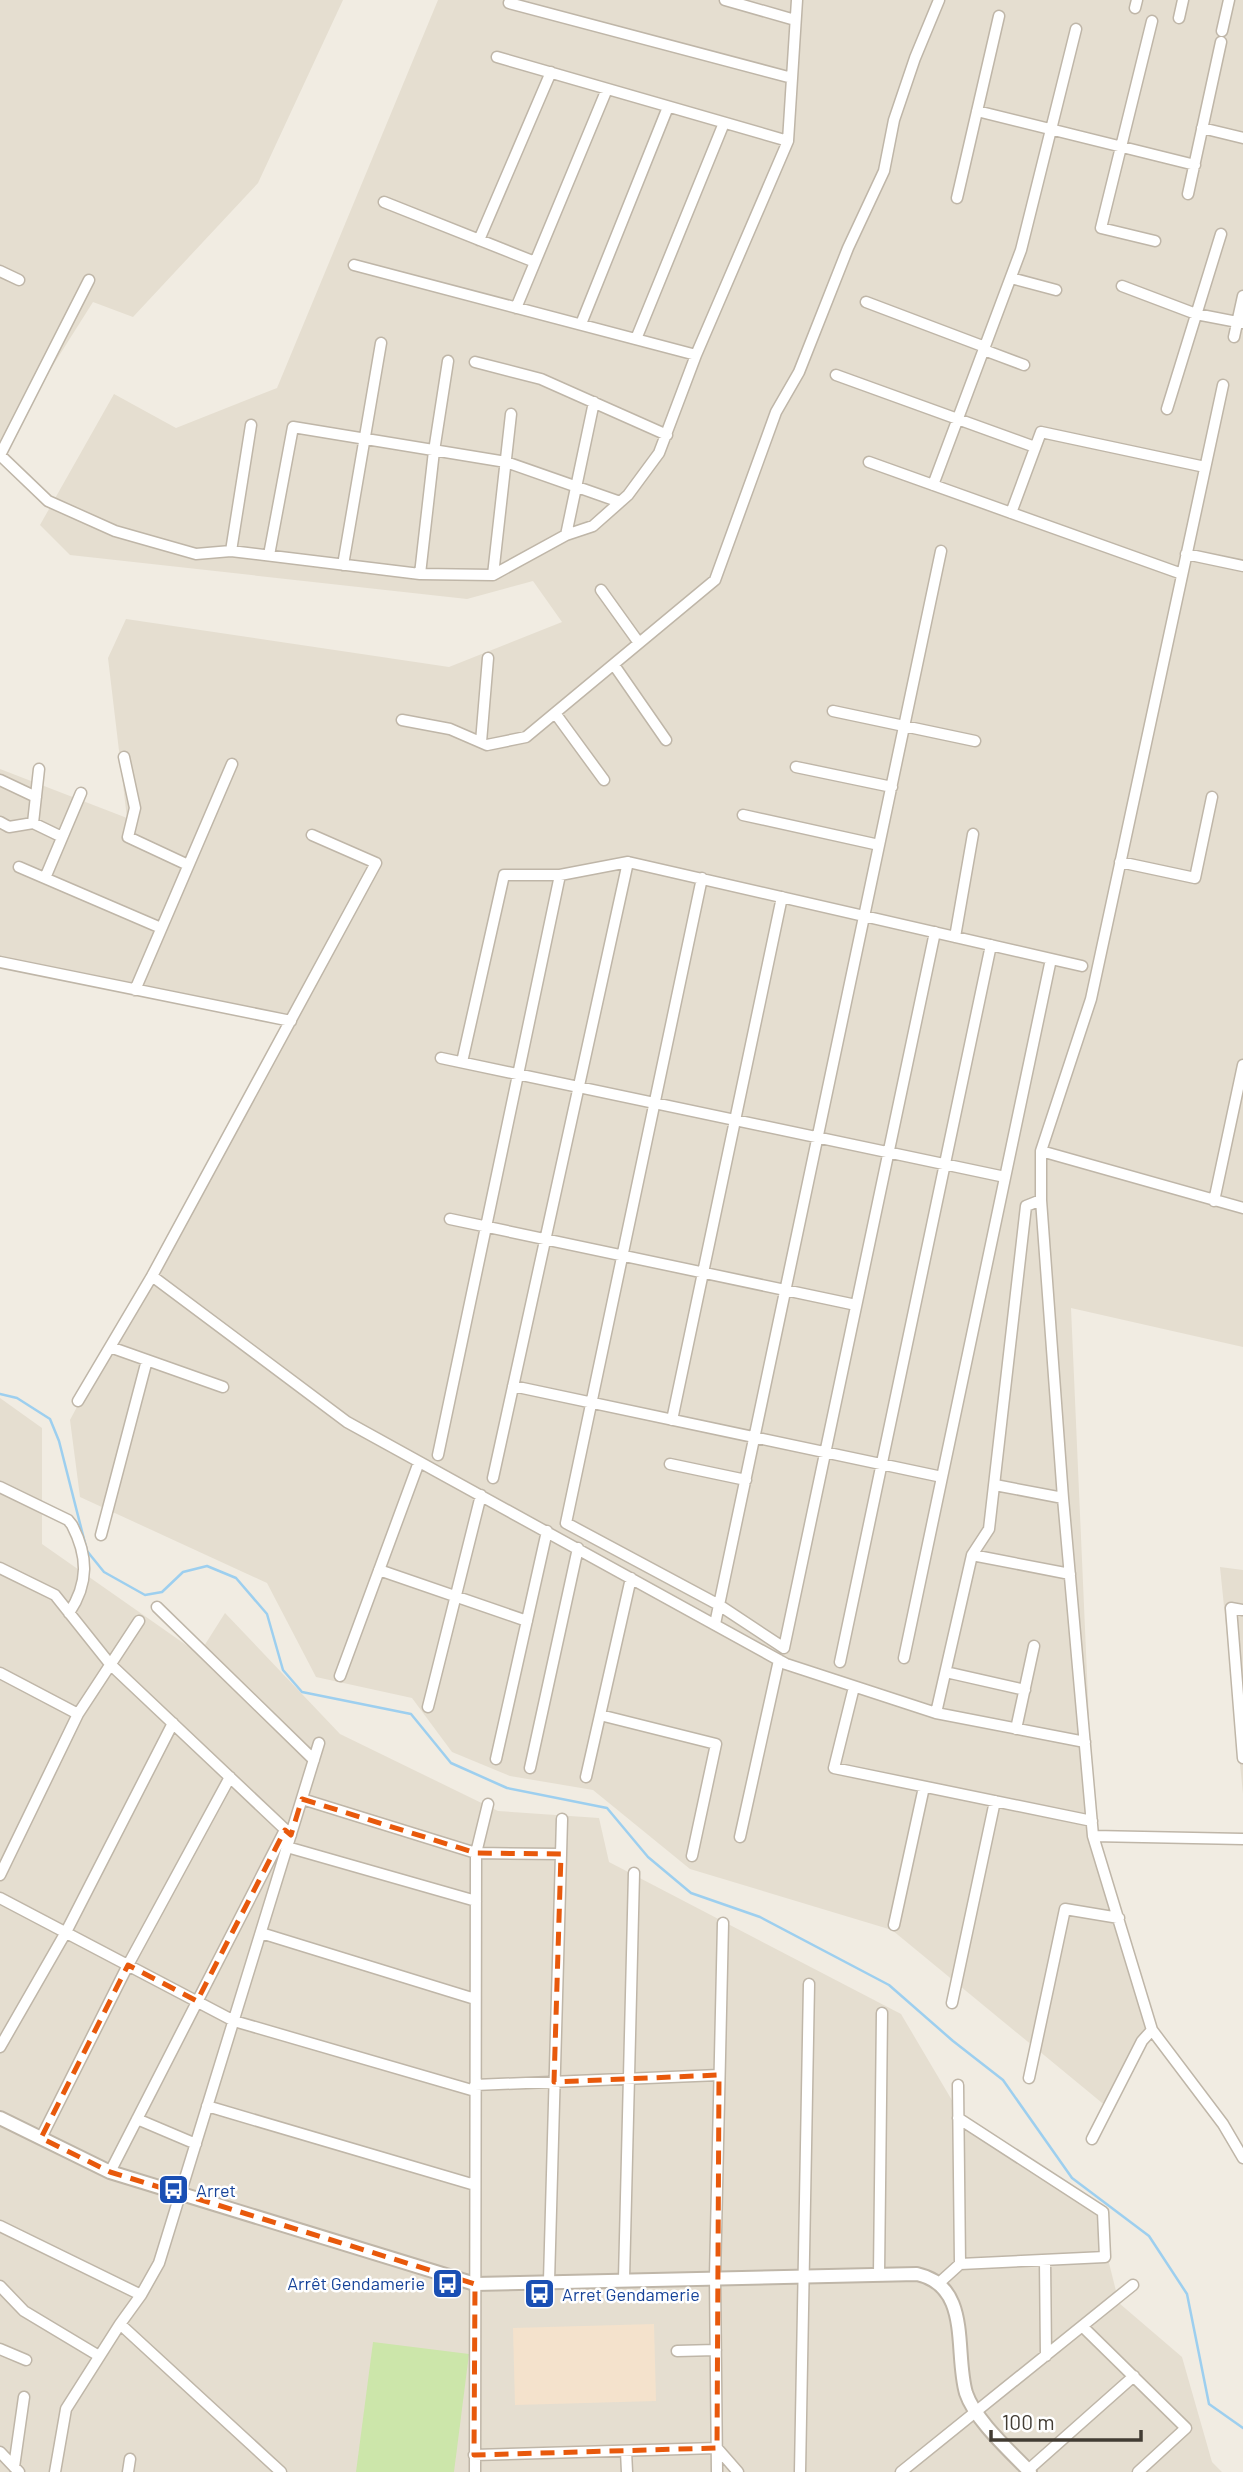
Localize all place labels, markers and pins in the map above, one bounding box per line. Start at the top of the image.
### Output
bus stop icon: Arret [156,2173,190,2207]
place label: Arret [196,2179,236,2201]
bus stop icon: Arrêt Gendamerie [431,2266,465,2300]
place label: Arrêt Gendamerie [287,2272,425,2294]
bus stop icon: Arret Gendamerie [522,2277,556,2311]
place label: Arret Gendamerie [562,2283,700,2305]

